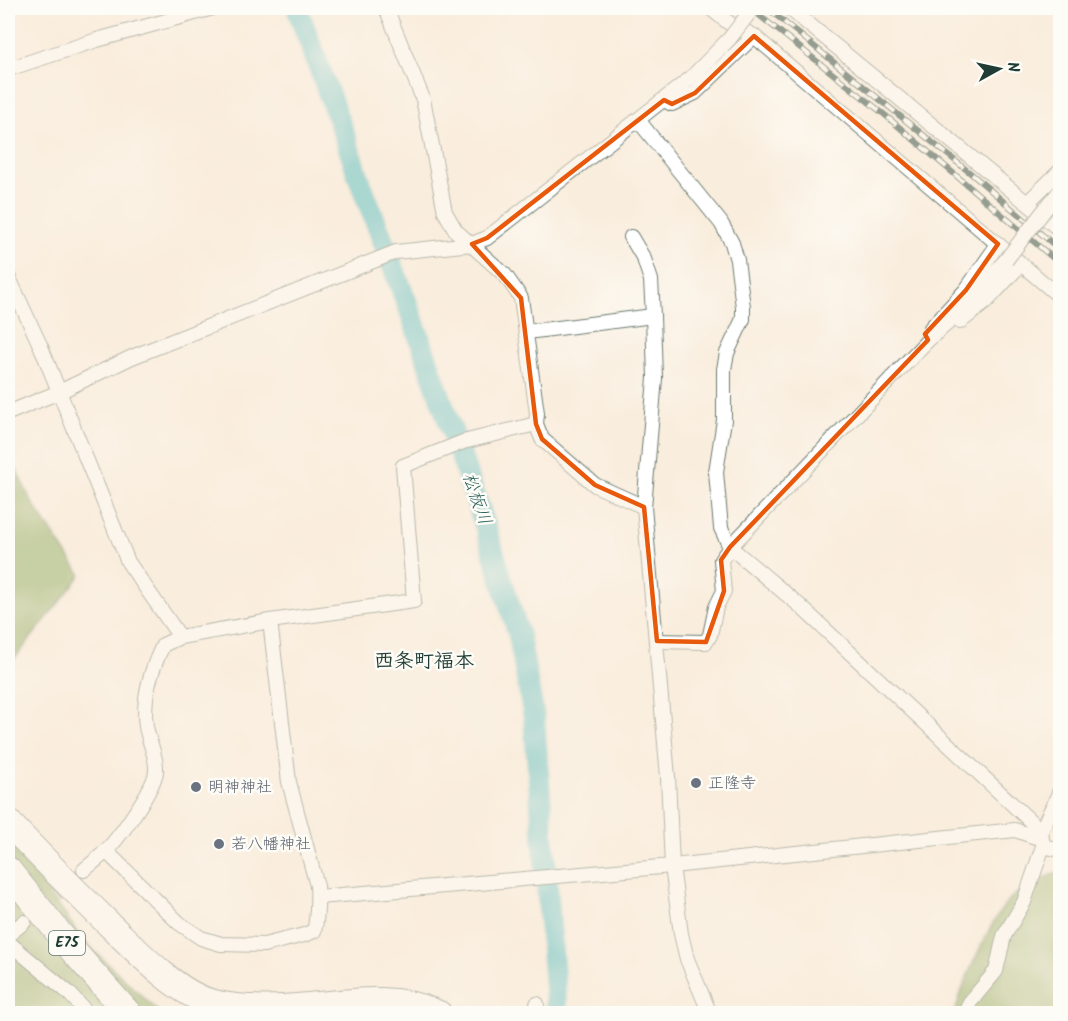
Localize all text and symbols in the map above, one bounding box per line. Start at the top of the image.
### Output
north arrow [969,39,1029,99]
text: N [999,60,1025,74]
water label: 松板川 [453,469,499,529]
district label: 西条町福本 [374,646,474,678]
place label: 正隆寺 [708,771,756,796]
place label: 明神神社 [208,775,272,800]
marker: 正隆寺 [689,776,703,790]
marker: 明神神社 [189,780,203,794]
place label: 若八幡神社 [231,832,311,857]
marker: 若八幡神社 [212,837,226,851]
road number: E75 [49,931,85,955]

